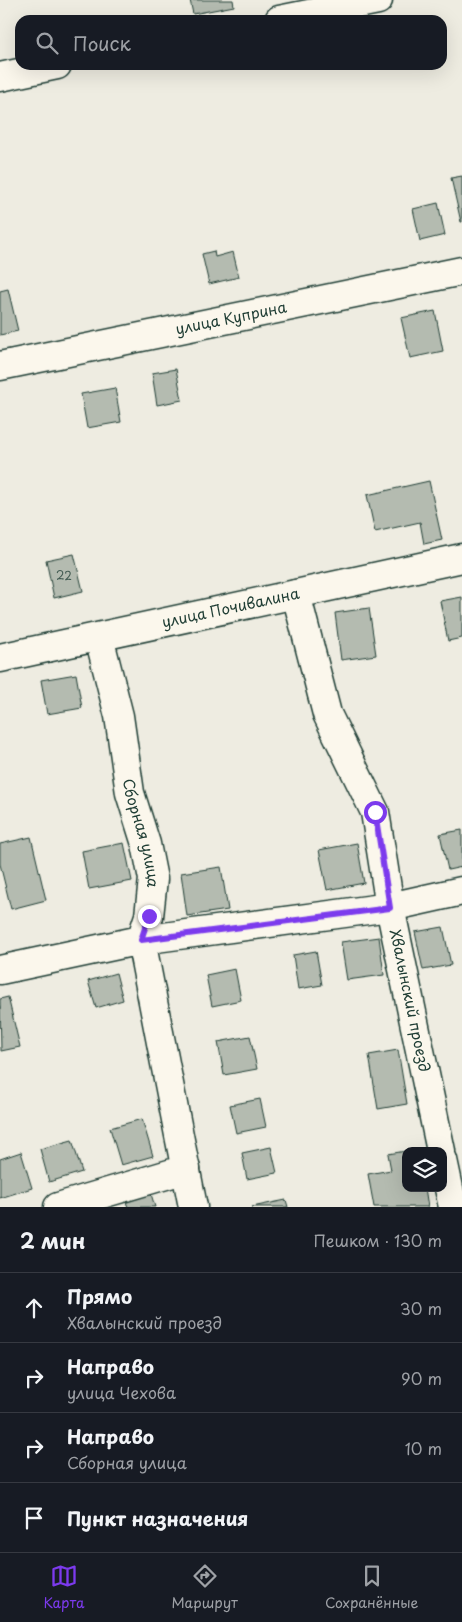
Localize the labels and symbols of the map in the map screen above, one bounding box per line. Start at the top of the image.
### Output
street label: улица Куприна [173,294,289,340]
house number: 22 [56,566,72,584]
street label: улица Почивалина [160,580,302,633]
street label: Сборная улица [118,777,166,890]
route start [364,801,387,824]
route end [138,905,161,928]
street label: Хвалынский проезд [385,927,437,1074]

